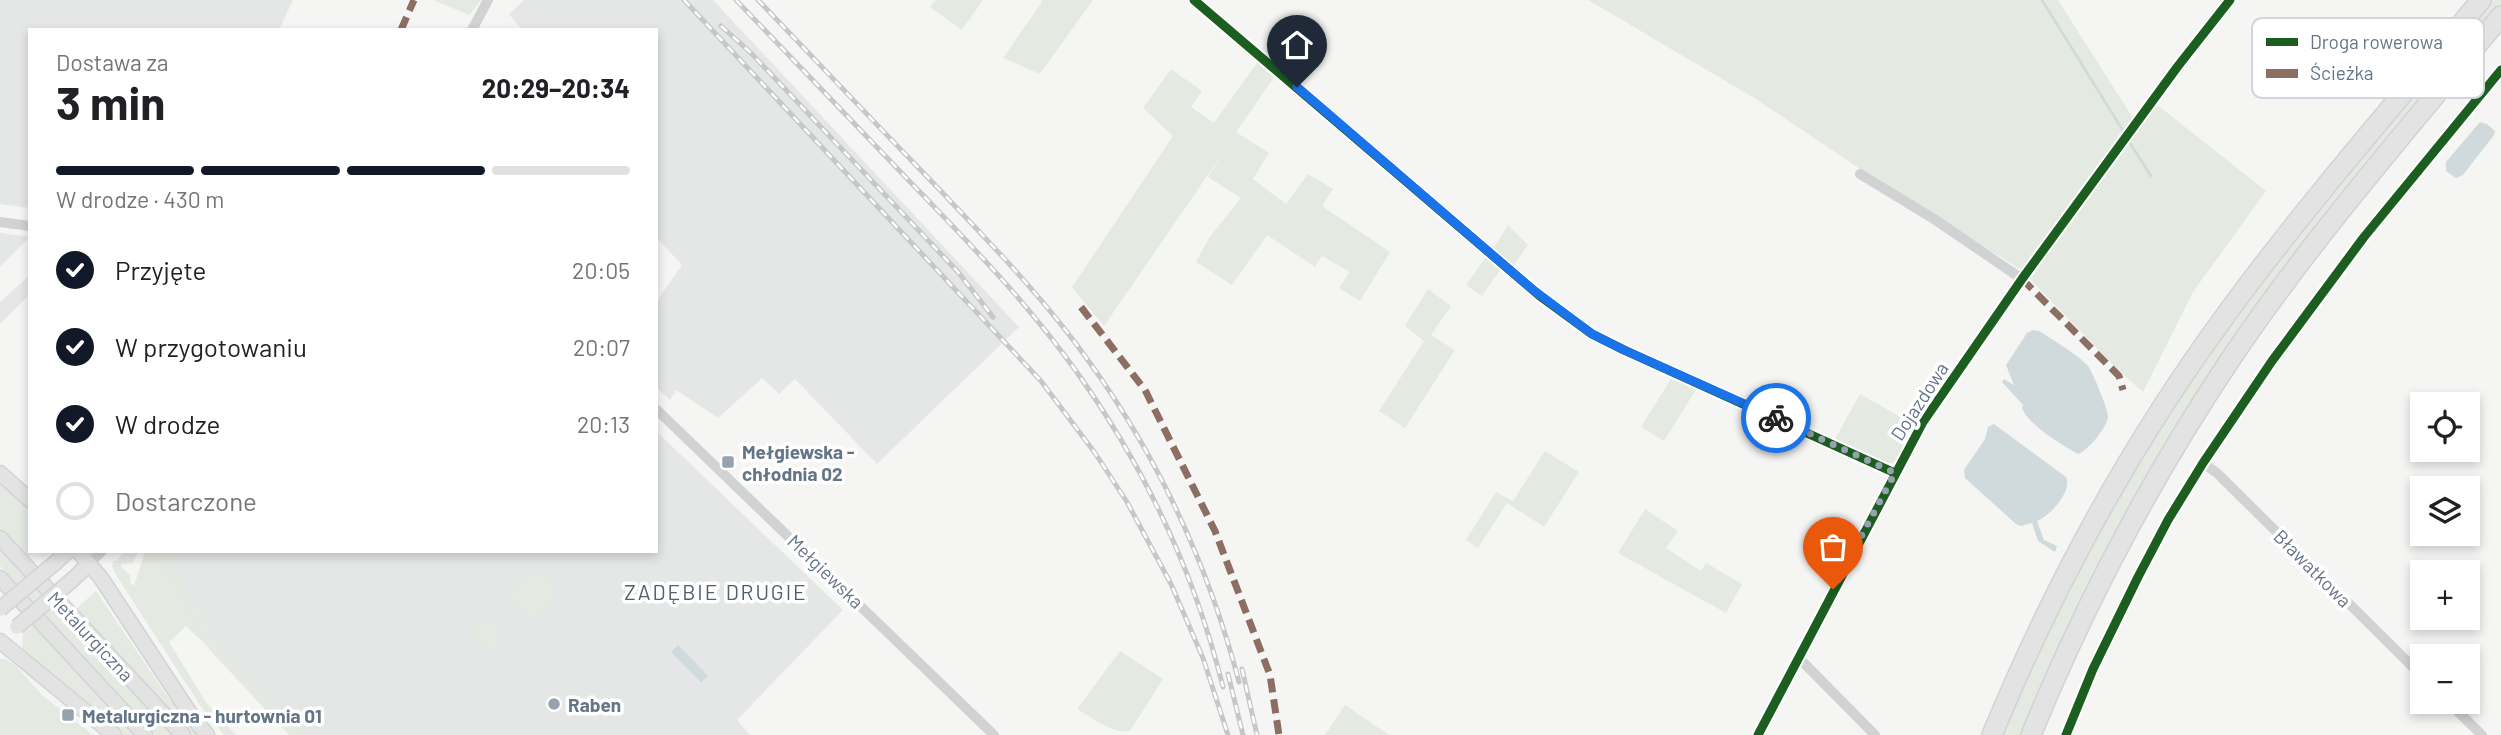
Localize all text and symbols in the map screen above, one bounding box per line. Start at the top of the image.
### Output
pin [1267,15,1327,87]
legend [2252,18,2484,98]
icon: home [1278,26,1316,64]
text: Droga rowerowa [2310,30,2443,53]
text: Dostawa za [56,48,168,76]
text: Ścieżka [2310,61,2373,84]
text: 20:29–20:34 [482,72,630,103]
text: 3 min [56,74,165,129]
text: W drodze · 430 m [56,185,224,213]
icon: check [56,251,94,289]
text: Przyjęte [115,254,206,285]
text: 20:05 [572,256,630,284]
icon: check [56,328,94,366]
text: W przygotowaniu [115,331,307,362]
text: 20:07 [573,333,630,361]
street label: Dojazdowa [1885,358,1953,444]
courier [1741,383,1811,453]
map controls [2410,392,2480,714]
button: locate [2410,392,2480,462]
icon: bike [1757,399,1795,437]
icon: check [56,405,94,443]
text: W drodze [115,408,220,439]
text: 20:13 [577,410,630,438]
place label: Mełgiewska - chłodnia 02 [742,440,855,485]
marker: Mełgiewska - chłodnia 02 [720,454,736,470]
button: layers [2410,476,2480,546]
text: Dostarczone [115,485,257,516]
pin [1803,517,1863,589]
street label: Bławatkowa [2269,524,2357,612]
icon: bag [1814,528,1852,566]
street label: Mełgiewska [783,529,869,613]
button: + [2410,560,2480,630]
district label: ZADĘBIE DRUGIE [624,579,808,604]
street label: Metalurgiczna [43,586,139,686]
button: − [2410,644,2480,714]
place label: Raben [568,693,621,716]
marker: Raben [546,696,562,712]
place label: Metalurgiczna - hurtownia 01 [82,704,322,727]
marker: Metalurgiczna - hurtownia 01 [60,707,76,723]

